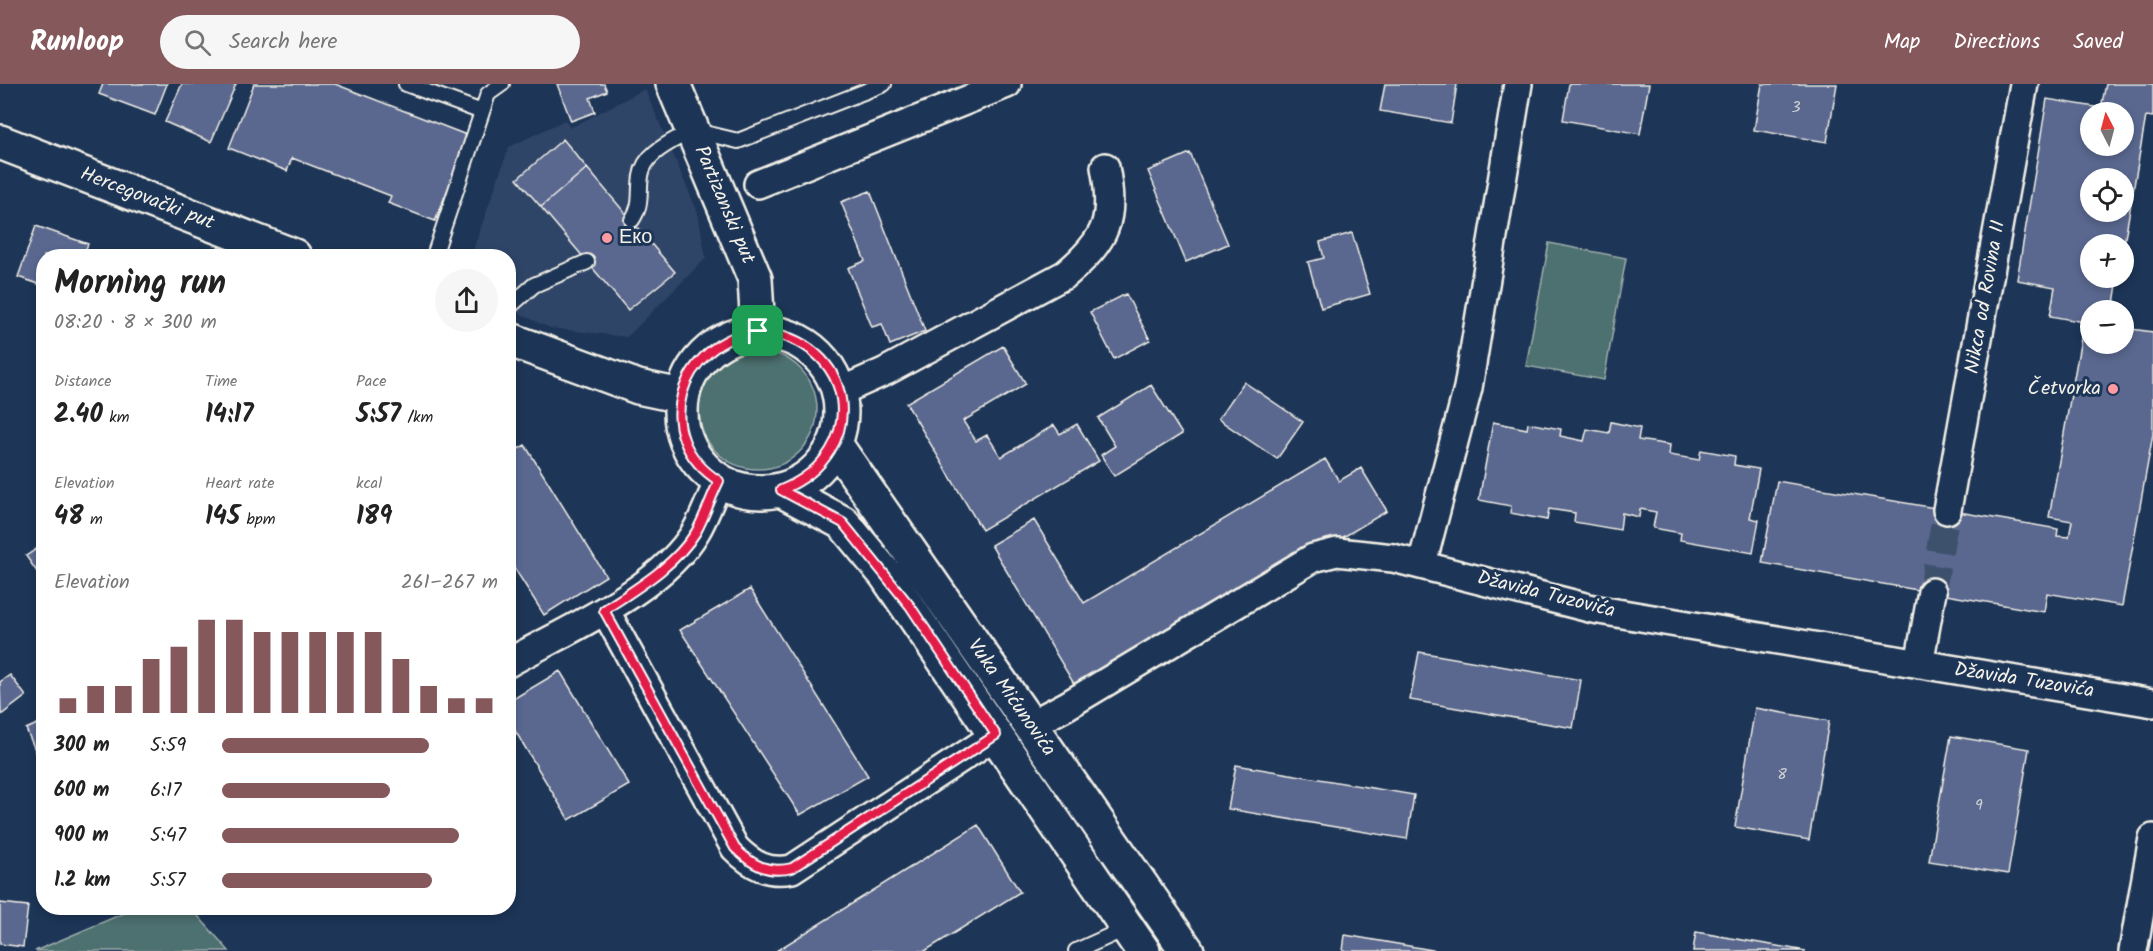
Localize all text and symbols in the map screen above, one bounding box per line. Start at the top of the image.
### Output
search box [160,15,580,69]
text: Runloop [30,20,124,65]
text: Search here [229,25,337,60]
icon: search [181,26,214,59]
text: Map [1884,26,1920,59]
text: Directions [1953,26,2040,59]
text: Saved [2073,26,2123,59]
house number: 3 [1791,95,1801,120]
north arrow [2080,102,2134,156]
map controls [2080,102,2134,354]
street label: Partizanski put [685,141,763,269]
street label: Hercegovački put [75,159,219,239]
button: locate [2080,168,2134,222]
street label: Nikca od Rovina II [1957,218,2015,376]
place label: Еко [619,222,652,254]
marker: Еко [600,231,614,245]
button: + [2080,234,2134,288]
text: Morning run [54,258,226,311]
button: share [435,269,498,332]
button: − [2080,300,2134,354]
pin [732,305,783,356]
text: 08:20 · 8 × 300 m [54,307,217,339]
icon: arrive [741,314,774,347]
text: Distance [54,369,112,394]
text: Time [205,369,237,394]
text: Pace [356,369,387,394]
place label: Četvorka [2028,373,2101,405]
marker: Četvorka [2106,382,2120,396]
text: 2.40 [54,394,103,436]
text: 14:17 [205,394,254,436]
text: 5:57 [356,394,401,436]
text: km [103,405,129,430]
text: /km [401,405,433,430]
text: Elevation [54,471,115,496]
text: Heart rate [205,471,275,496]
text: kcal [356,471,382,496]
text: 48 [54,496,84,538]
text: 145 [205,496,240,538]
text: 189 [356,496,392,538]
text: m [84,507,103,532]
text: bpm [240,507,275,532]
street label: Džavida Tuzovića [1474,562,1618,628]
text: Elevation [54,567,130,599]
text: 261–267 m [401,567,498,599]
street label: Vuka Mićunovića [958,633,1064,763]
street label: Džavida Tuzovića [1952,654,2096,708]
text: 300 m [54,730,110,762]
text: 5:59 [150,730,186,762]
house number: 8 [1777,762,1787,787]
text: 600 m [54,775,109,807]
text: 6:17 [150,775,182,807]
house number: 9 [1975,793,1983,818]
text: 900 m [54,820,109,852]
text: 5:47 [150,820,186,852]
text: 1.2 km [54,865,110,897]
text: 5:57 [150,865,186,897]

